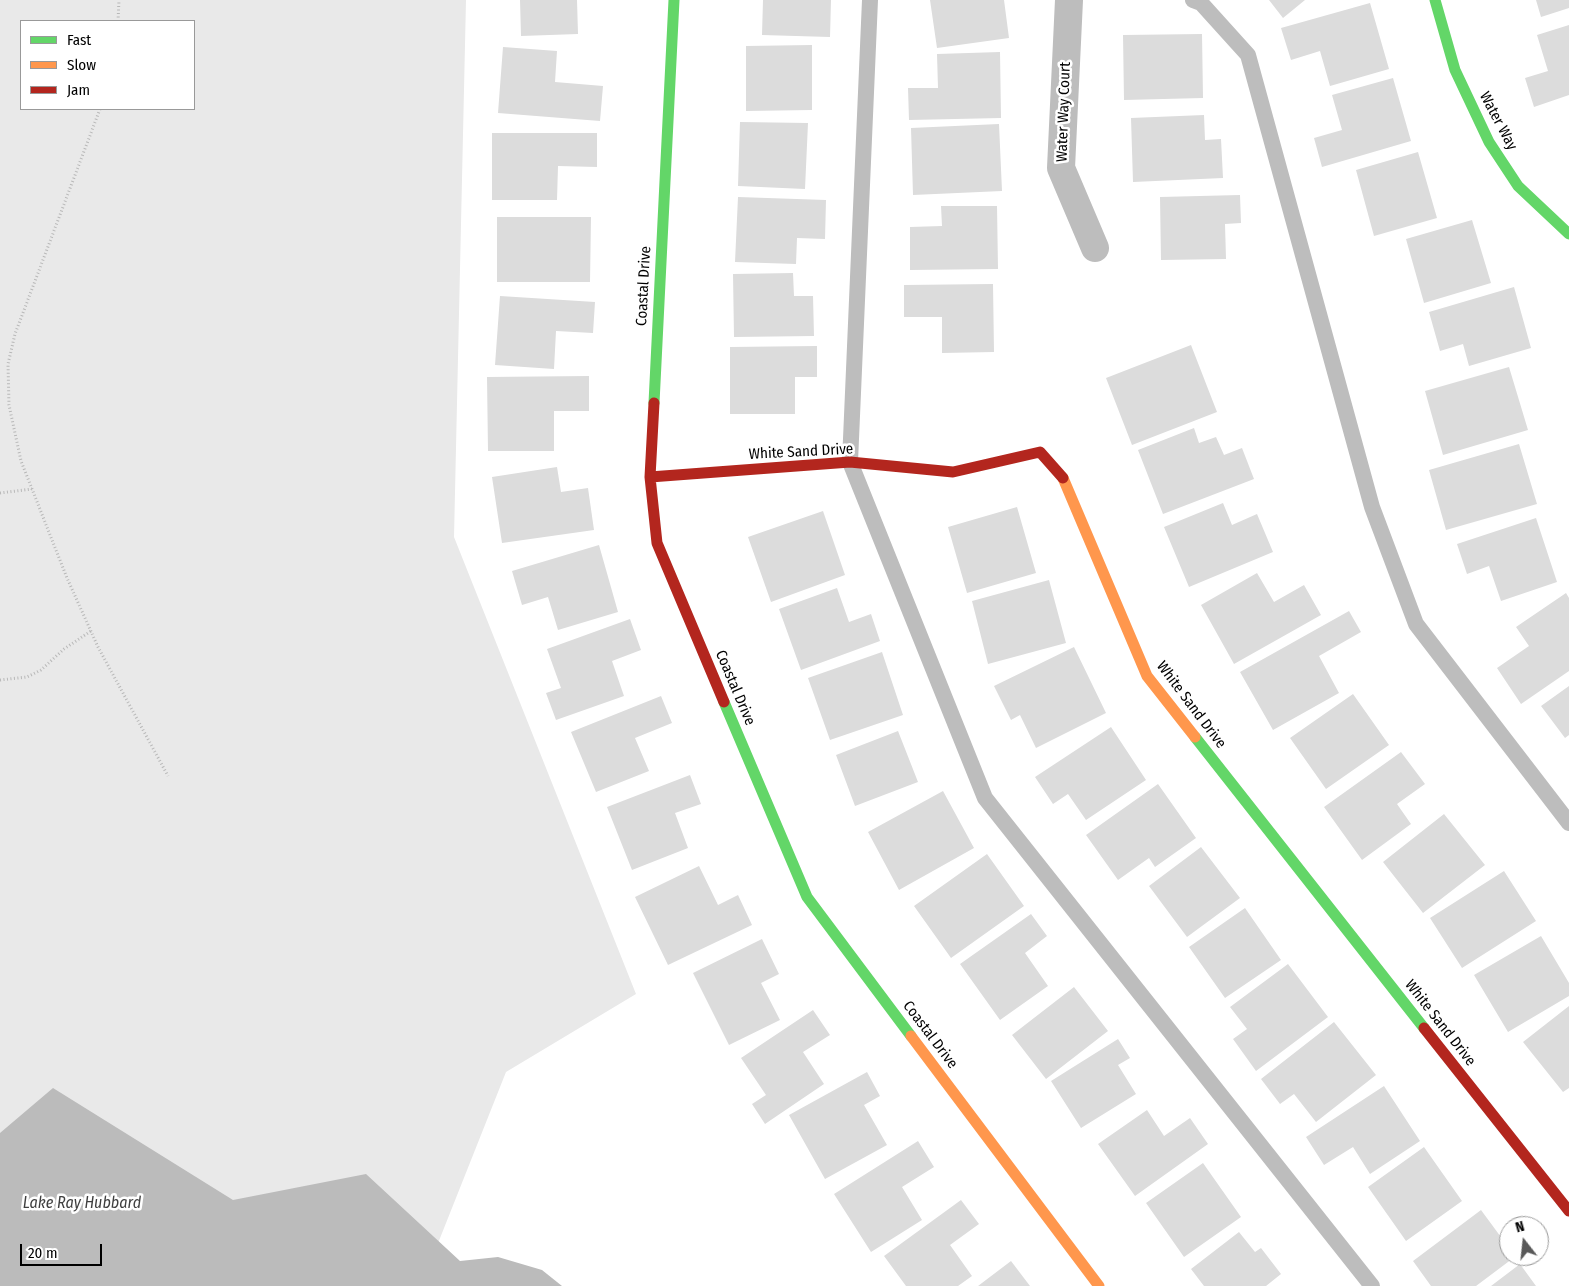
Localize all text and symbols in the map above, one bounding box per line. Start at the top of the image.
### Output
legend [20,20,195,110]
text: Fast [67,31,91,49]
text: Slow [67,56,96,74]
street label: Water Way Court [1053,62,1075,162]
text: Jam [67,81,90,99]
street label: Water Way [1475,89,1521,153]
street label: Coastal Drive [633,246,655,326]
street label: White Sand Drive [748,440,854,464]
street label: Coastal Drive [711,648,759,728]
street label: White Sand Drive [1152,658,1230,752]
street label: White Sand Drive [1401,976,1479,1070]
street label: Coastal Drive [899,998,961,1072]
water label: Lake Ray Hubbard [23,1194,141,1214]
north arrow [1499,1216,1549,1266]
text: N [1514,1218,1526,1236]
scale bar [22,1234,105,1266]
text: 20 m [28,1244,58,1262]

